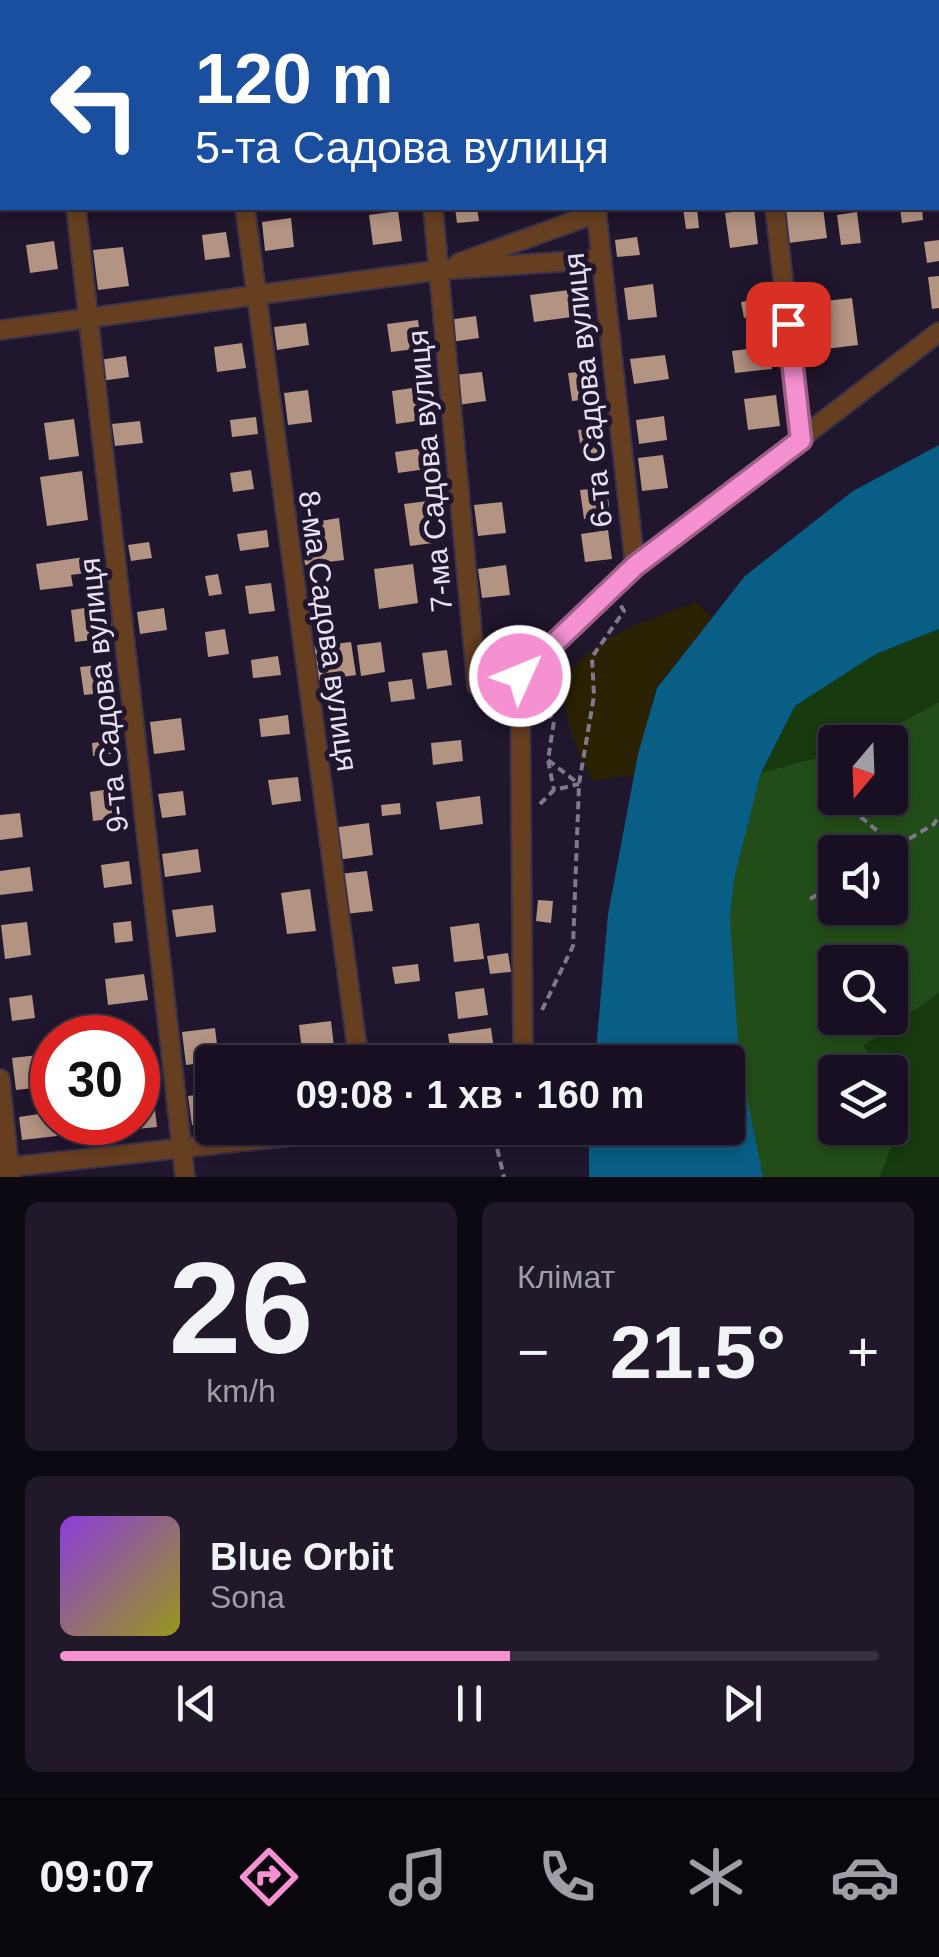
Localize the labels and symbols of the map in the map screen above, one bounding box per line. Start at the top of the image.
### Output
street label: 6-та Садова вулиця [557,251,618,529]
pin [746,282,831,367]
street label: 7-ма Садова вулиця [401,329,458,614]
street label: 8-ма Садова вулиця [292,488,365,773]
street label: 9-та Садова вулиця [73,556,134,834]
position arrow [468,624,572,728]
north arrow [818,725,908,815]
speed limit sign: 30 [30,1015,160,1145]

